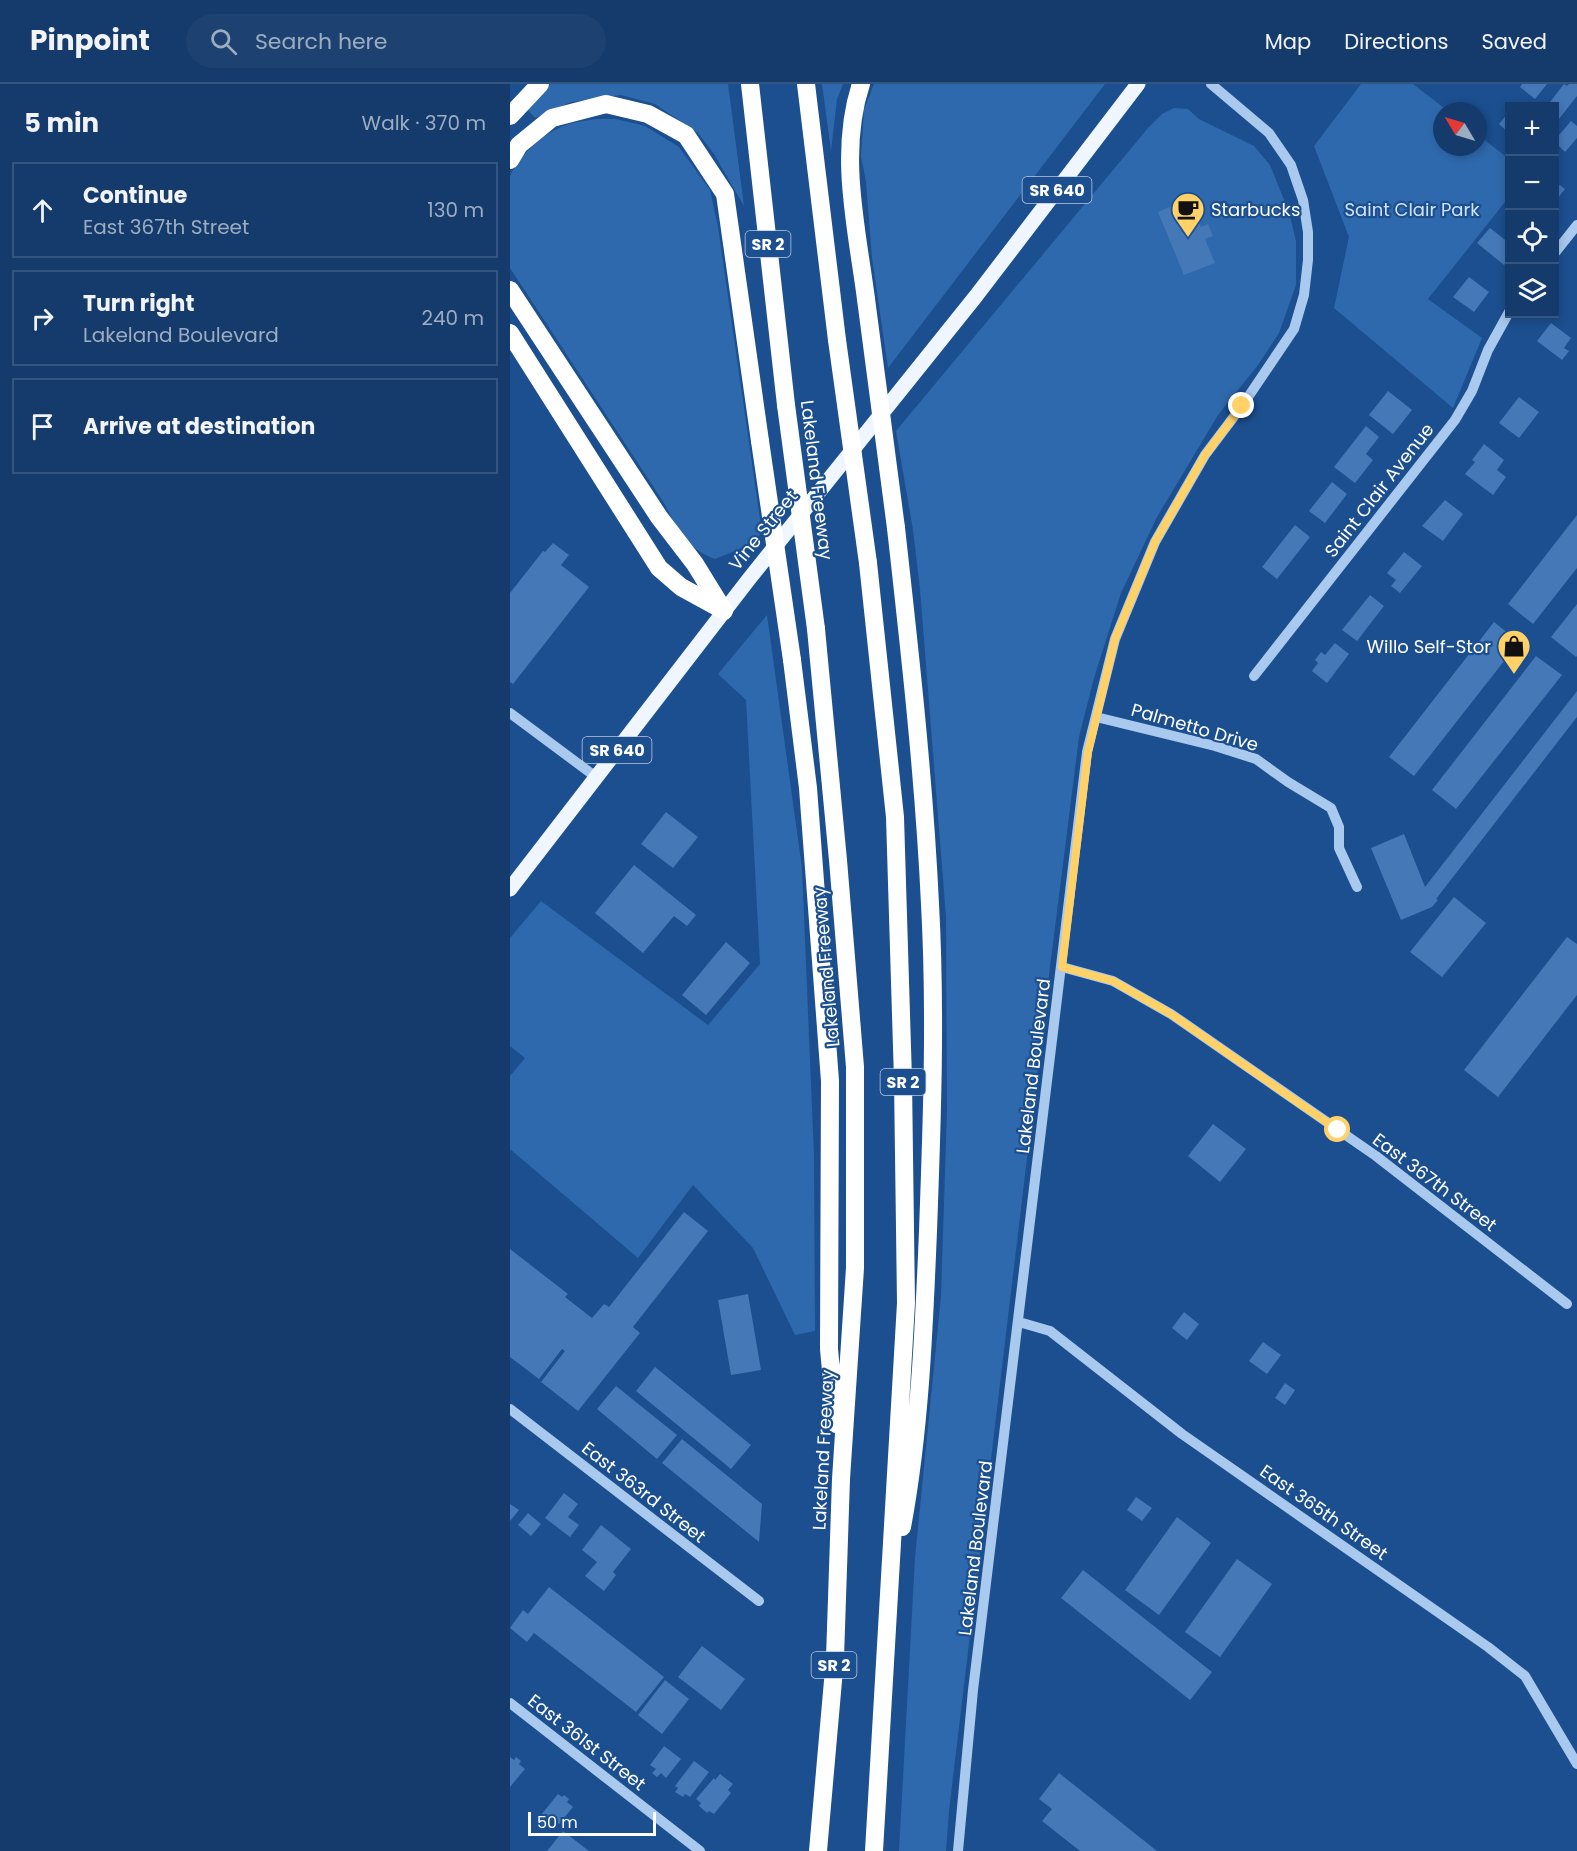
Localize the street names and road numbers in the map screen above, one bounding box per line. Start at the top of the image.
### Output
road number: SR 640 [1022,177,1092,203]
road number: SR 2 [746,231,790,257]
street label: Lakeland Freeway [795,399,839,561]
street label: Saint Clair Avenue [1319,418,1439,562]
street label: Vine Street [723,485,803,575]
street label: Palmetto Drive [1128,697,1262,757]
road number: SR 640 [582,737,652,763]
street label: Lakeland Freeway [807,886,845,1048]
street label: Lakeland Boulevard [1010,977,1056,1155]
road number: SR 2 [880,1069,926,1095]
street label: East 367th Street [1368,1127,1502,1237]
street label: Lakeland Freeway [806,1369,840,1531]
street label: East 363rd Street [577,1436,711,1548]
street label: East 365th Street [1255,1458,1393,1566]
street label: Lakeland Boulevard [952,1459,998,1637]
road number: SR 2 [812,1652,856,1678]
street label: East 361st Street [523,1688,651,1796]

